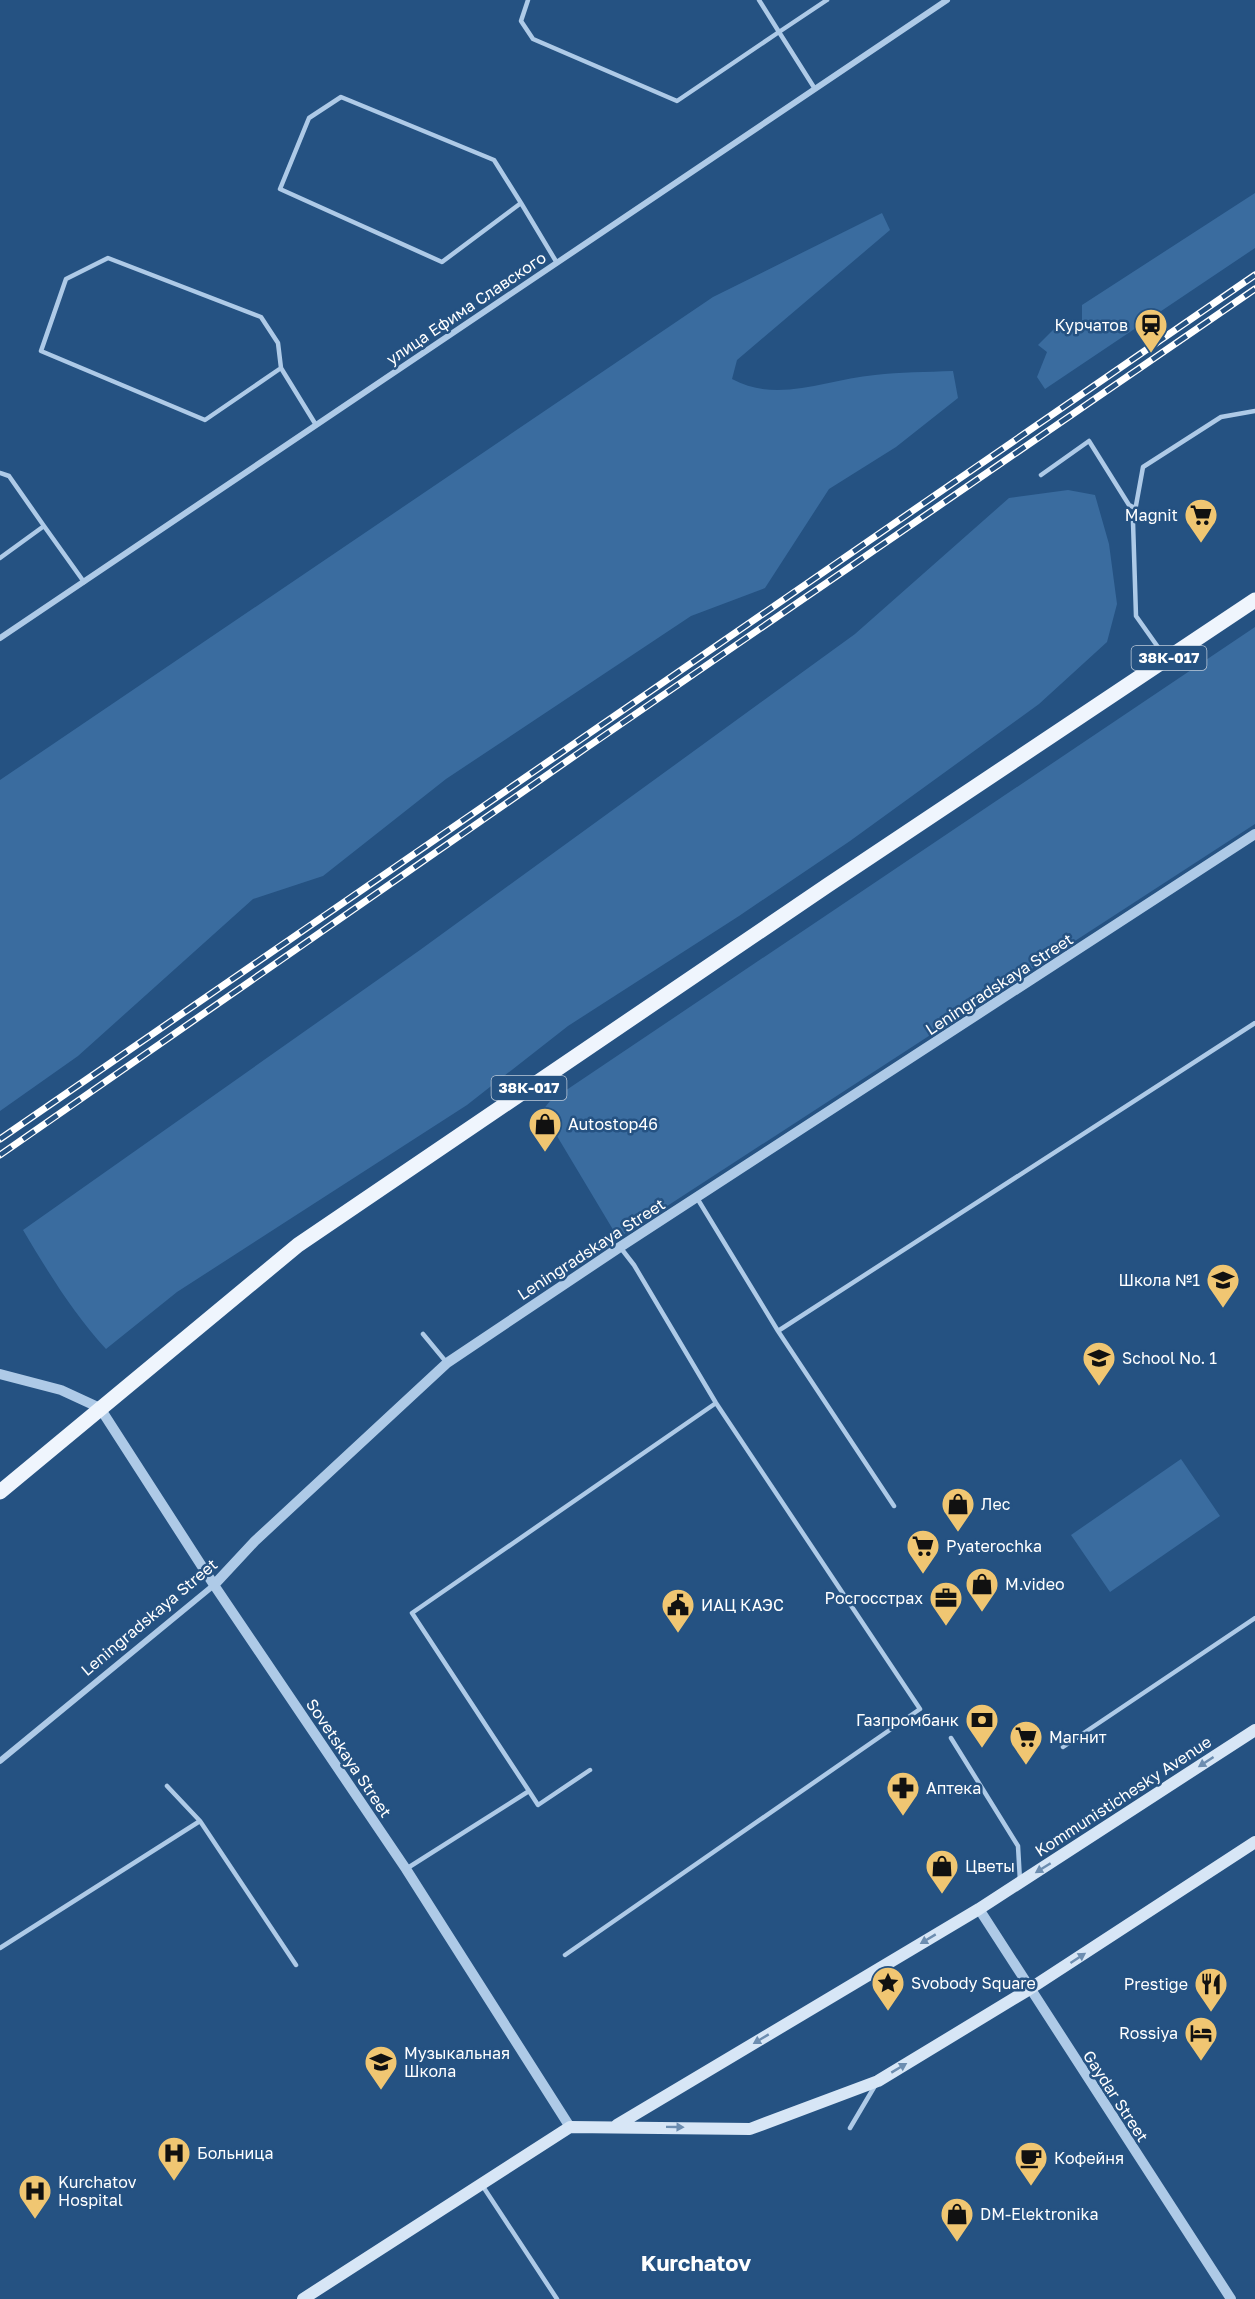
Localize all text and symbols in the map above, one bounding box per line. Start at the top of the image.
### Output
street label: улица Ефима Славского [382,247,550,369]
station icon: Курчатов [1133,307,1169,354]
place label: Курчатов [1055,315,1128,335]
supermarket icon: Magnit [1183,497,1219,544]
place label: Magnit [1125,505,1178,525]
road number: 38К-017 [1132,646,1206,670]
street label: Leningradskaya Street [921,929,1077,1039]
road number: 38К-017 [492,1076,566,1100]
shop icon: Autostop46 [527,1106,563,1153]
place label: Autostop46 [568,1114,658,1134]
street label: Leningradskaya Street [513,1194,669,1304]
school or university icon: Школа №1 [1205,1262,1241,1309]
place label: Школа №1 [1118,1270,1200,1290]
school or university icon: School No. 1 [1081,1340,1117,1387]
place label: School No. 1 [1122,1348,1217,1368]
shop icon: Лес [940,1486,976,1533]
place label: Лес [981,1494,1011,1514]
supermarket icon: Pyaterochka [905,1528,941,1575]
place label: Pyaterochka [946,1536,1042,1556]
street label: Leningradskaya Street [77,1554,221,1680]
shop icon: M.video [964,1566,1000,1613]
place label: M.video [1005,1574,1065,1594]
office icon: Росгосстрах [928,1580,964,1627]
public building icon: ИАЦ КАЭС [660,1587,696,1634]
place label: Росгосстрах [825,1588,923,1608]
place label: ИАЦ КАЭС [701,1595,784,1615]
street label: Sovetskaya Street [302,1695,396,1821]
bank icon: Газпромбанк [964,1702,1000,1749]
place label: Газпромбанк [856,1710,959,1730]
supermarket icon: Магнит [1008,1719,1044,1766]
place label: Магнит [1049,1727,1107,1747]
street label: Kommunistichesky Avenue [1031,1731,1215,1861]
one-way arrow [1198,1756,1214,1767]
pharmacy icon: Аптека [885,1770,921,1817]
place label: Аптека [926,1778,981,1798]
shop icon: Цветы [924,1848,960,1895]
place label: Цветы [965,1856,1015,1876]
one-way arrow [1034,1862,1051,1873]
one-way arrow [920,1934,936,1945]
one-way arrow [1069,1952,1085,1964]
place icon: Svobody Square [870,1965,906,2012]
restaurant icon: Prestige [1193,1966,1229,2013]
place label: Svobody Square [911,1973,1036,1993]
place label: Prestige [1124,1974,1188,1994]
hotel icon: Rossiya [1183,2015,1219,2062]
place label: Rossiya [1119,2023,1178,2043]
one-way arrow [753,2034,769,2045]
place label: Музыкальная Школа [404,2043,510,2081]
school or university icon: Музыкальная Школа [363,2044,399,2091]
street label: Gaydar Street [1079,2046,1153,2146]
one-way arrow [891,2063,907,2074]
one-way arrow [665,2122,684,2132]
hospital icon: Больница [156,2135,192,2182]
cafe icon: Кофейня [1013,2140,1049,2187]
place label: Больница [197,2143,273,2163]
place label: Кофейня [1054,2148,1124,2168]
place label: Kurchatov Hospital [58,2172,137,2210]
hospital icon: Kurchatov Hospital [17,2173,53,2220]
shop icon: DM-Elektronika [939,2196,975,2243]
place label: DM-Elektronika [980,2204,1099,2224]
district label: Kurchatov [641,2249,751,2276]

